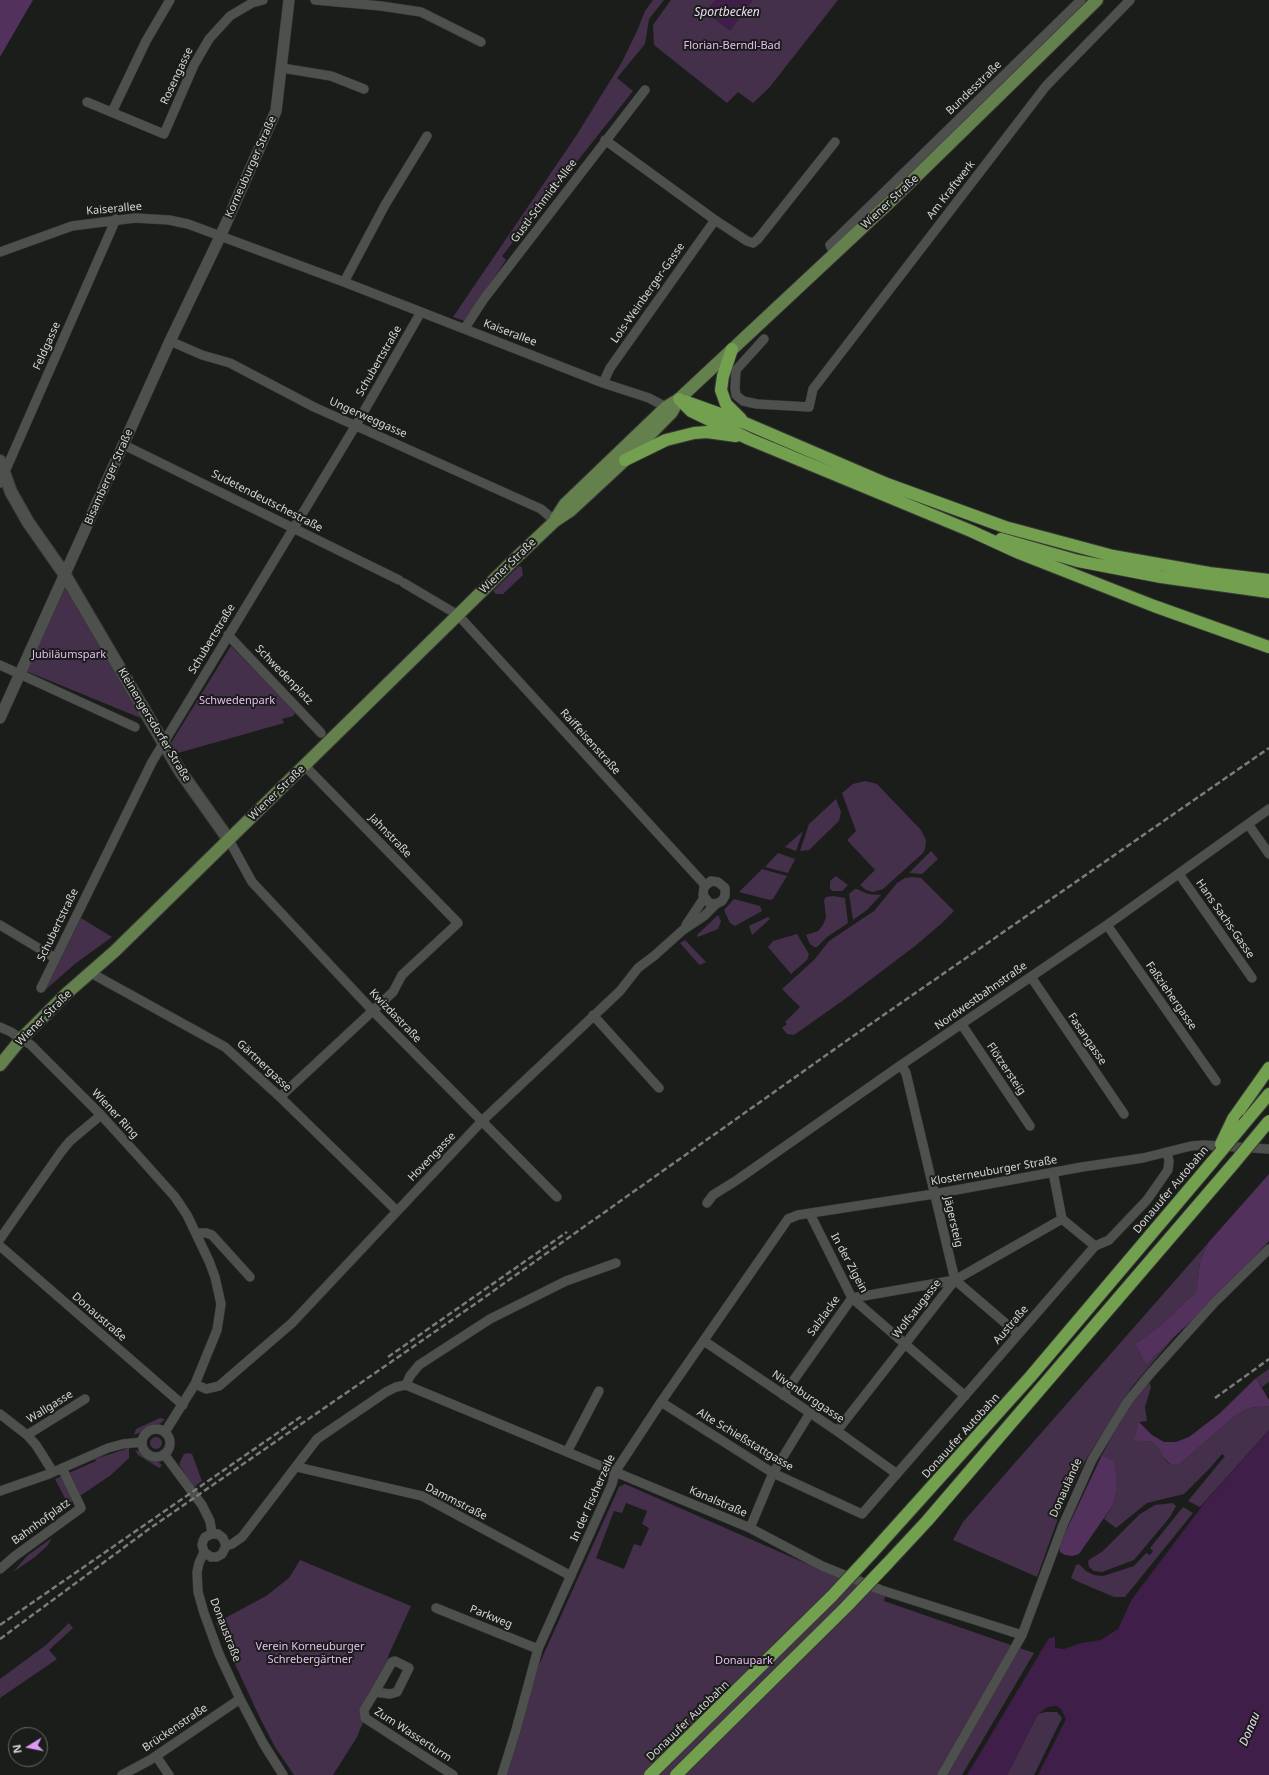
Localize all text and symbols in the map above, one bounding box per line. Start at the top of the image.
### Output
water label: Sportbecken [694,6,760,20]
park label: Florian-Berndl-Bad [683,39,781,53]
street label: Rosengasse [158,45,196,107]
street label: Bundesstraße [944,58,1004,118]
street label: Korneuburger Straße [223,114,279,220]
street label: Gustl-Schmidt-Allee [508,157,580,245]
street label: Am Kraftwerk [924,158,978,222]
street label: Wiener Straße [859,172,921,232]
street label: Kaiserallee [86,200,142,218]
street label: Lois-Weinberger-Gasse [608,240,688,346]
street label: Kaiserallee [482,317,538,349]
street label: Feldgasse [31,320,63,372]
street label: Schubertstraße [353,323,405,399]
street label: Ungerweggasse [327,395,409,441]
street label: Bisamberger Straße [82,427,136,527]
street label: Sudetendeutschestraße [209,467,325,535]
street label: Wiener Straße [477,536,539,596]
street label: Schubertstraße [186,602,238,676]
street label: Schwedenplatz [252,642,316,708]
park label: Jubiläumspark [32,648,106,662]
street label: Kleinengersdorfer Straße [115,666,193,784]
park label: Schwedenpark [199,694,275,708]
street label: Raiffeisenstraße [557,707,623,777]
street label: Wiener Straße [246,763,308,823]
street label: Jahnstraße [366,811,414,861]
street label: Hans Sachs-Gasse [1193,877,1257,961]
street label: Schubertstraße [35,886,81,964]
street label: Nordwestbahnstraße [932,959,1030,1033]
street label: Faßziehergasse [1143,959,1199,1033]
street label: Kwizdastraße [366,986,424,1046]
street label: Wiener Straße [13,987,75,1049]
street label: Fasangasse [1065,1011,1109,1067]
street label: Gärtnergasse [234,1037,294,1095]
street label: Flötzersteig [984,1040,1028,1098]
street label: Wiener Ring [89,1086,141,1142]
street label: Hovengasse [405,1130,459,1184]
street label: Donauufer Autobahn [1131,1144,1211,1236]
street label: Klosterneuburger Straße [930,1153,1058,1189]
street label: Jägersteig [941,1195,965,1249]
street label: In der Zigein [828,1231,870,1295]
street label: Wolfsaugasse [890,1277,944,1341]
street label: Donaustraße [69,1290,129,1344]
street label: Salzlacke [805,1293,843,1339]
street label: Austraße [991,1303,1031,1347]
street label: Nivenburggasse [769,1368,847,1426]
street label: Wallgasse [25,1388,75,1426]
street label: Donauufer Autobahn [919,1391,1003,1481]
street label: Alte Schießstattgasse [694,1406,796,1474]
street label: In der Fischerzeile [568,1453,618,1543]
street label: Donaulände [1047,1456,1085,1520]
street label: Dammstraße [423,1481,489,1523]
street label: Kanalstraße [687,1484,749,1520]
street label: Bahnhofplatz [9,1496,73,1548]
street label: Donaustraße [207,1596,243,1664]
street label: Parkweg [468,1602,514,1632]
park label: Verein Korneuburger Schrebergärtner [256,1640,364,1666]
park label: Donaupark [715,1654,773,1668]
street label: Donauufer Autobahn [644,1678,732,1764]
street label: Brückenstraße [140,1701,210,1755]
street label: Zum Wasserturm [372,1705,454,1765]
water label: Donau [1236,1710,1264,1748]
north arrow [8,1727,48,1767]
text: N [9,1743,25,1755]

